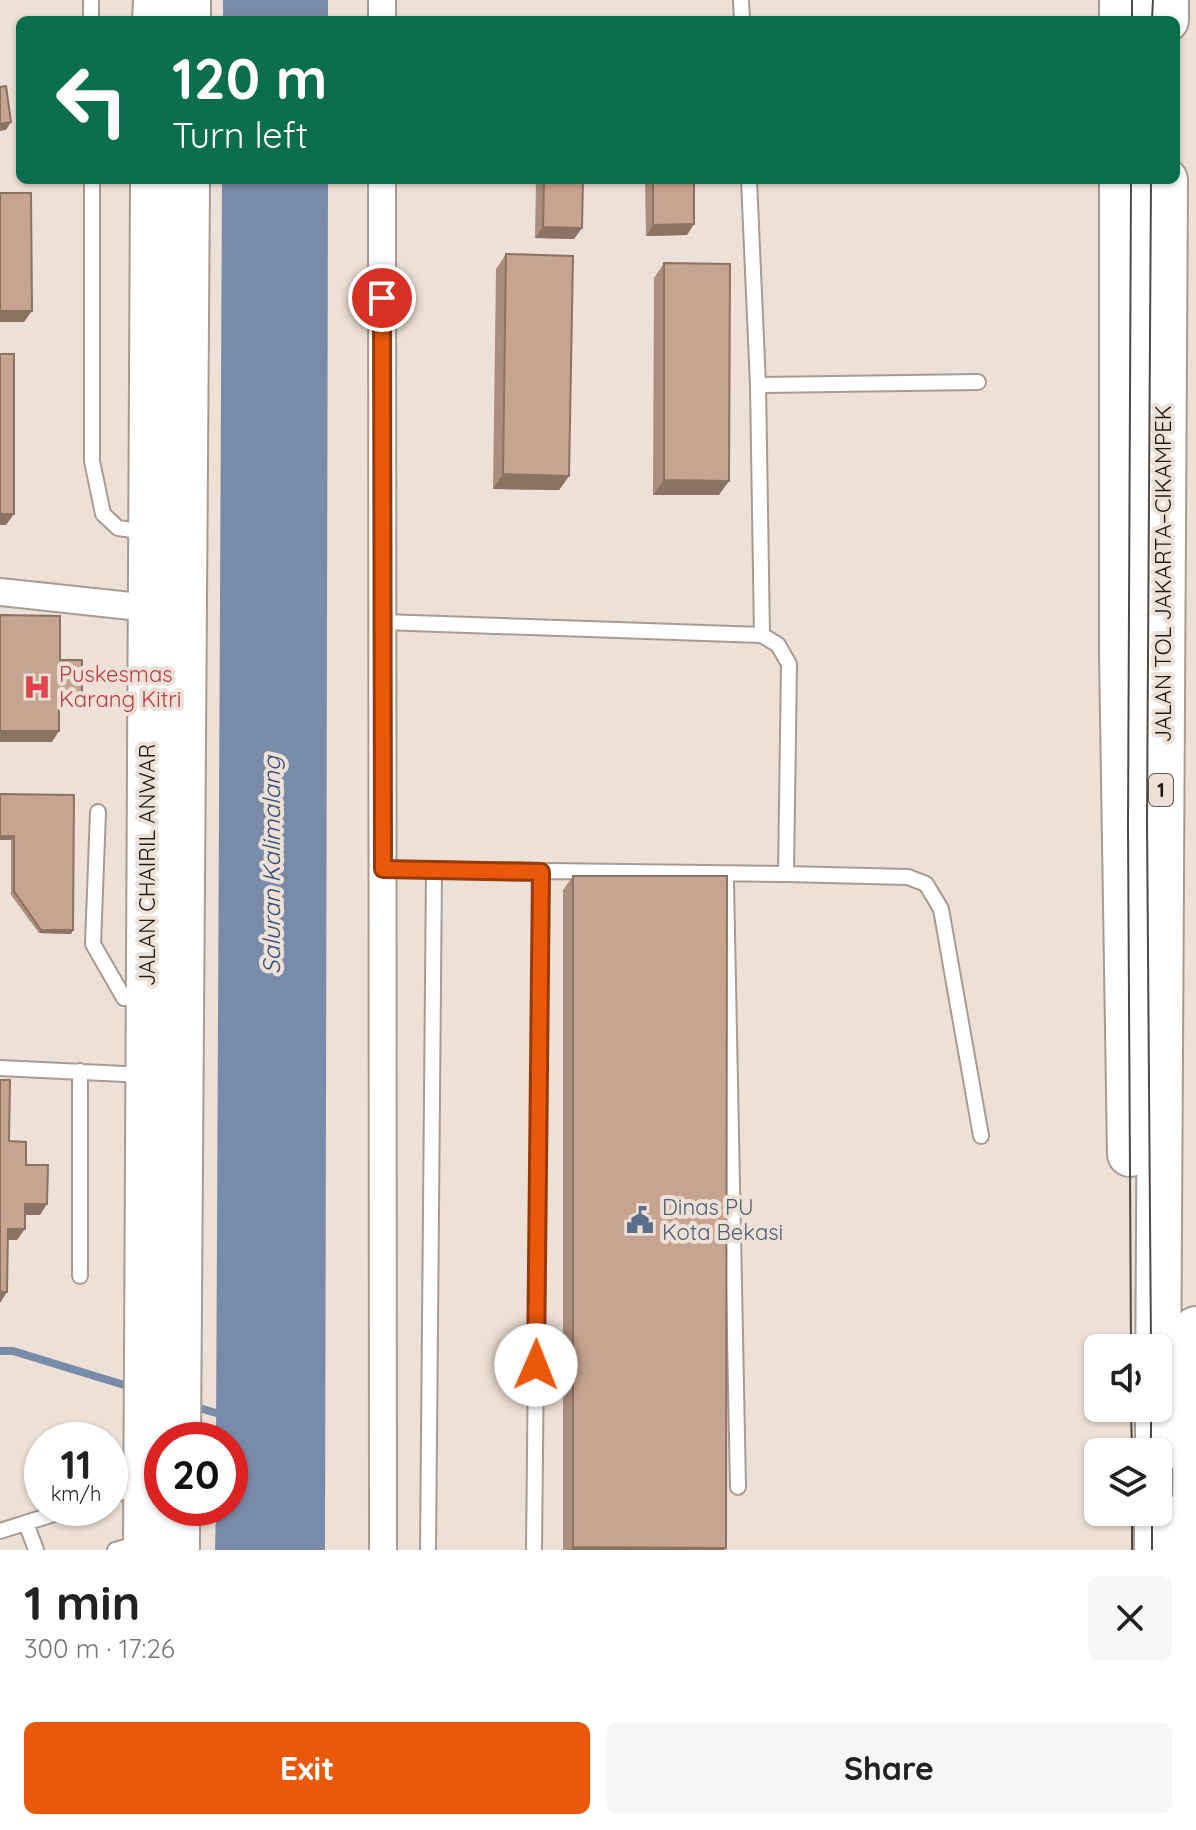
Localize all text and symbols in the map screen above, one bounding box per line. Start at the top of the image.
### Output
text: 120 m [172,43,327,113]
icon: left [40,48,144,152]
text: Turn left [172,112,308,157]
pin [348,264,416,332]
icon: arrive [360,276,404,320]
street label: JALAN TOL JAKARTA–CIKAMPEK [1149,405,1177,743]
place label: Puskesmas Karang Kitri [59,660,181,713]
hospital icon: Puskesmas Karang Kitri [22,672,52,702]
street label: JALAN CHAIRIL ANWAR [133,744,161,986]
water label: Saluran Kalimalang [256,754,286,974]
road number: 1 [1149,774,1173,806]
place label: Dinas PU Kota Bekasi [662,1193,783,1246]
public building icon: Dinas PU Kota Bekasi [625,1205,655,1235]
position arrow [494,1323,578,1407]
map controls [1084,1334,1172,1526]
button: sound [1084,1334,1172,1422]
speed limit sign: 20 [144,1422,248,1526]
button: layers [1084,1438,1172,1526]
text: 11 [60,1439,92,1489]
text: km/h [51,1481,101,1506]
text: 1 min [24,1572,140,1632]
button: close [1088,1576,1172,1660]
text: 300 m · 17:26 [24,1632,175,1665]
button: Exit [24,1722,590,1814]
button: Share [606,1722,1172,1814]

